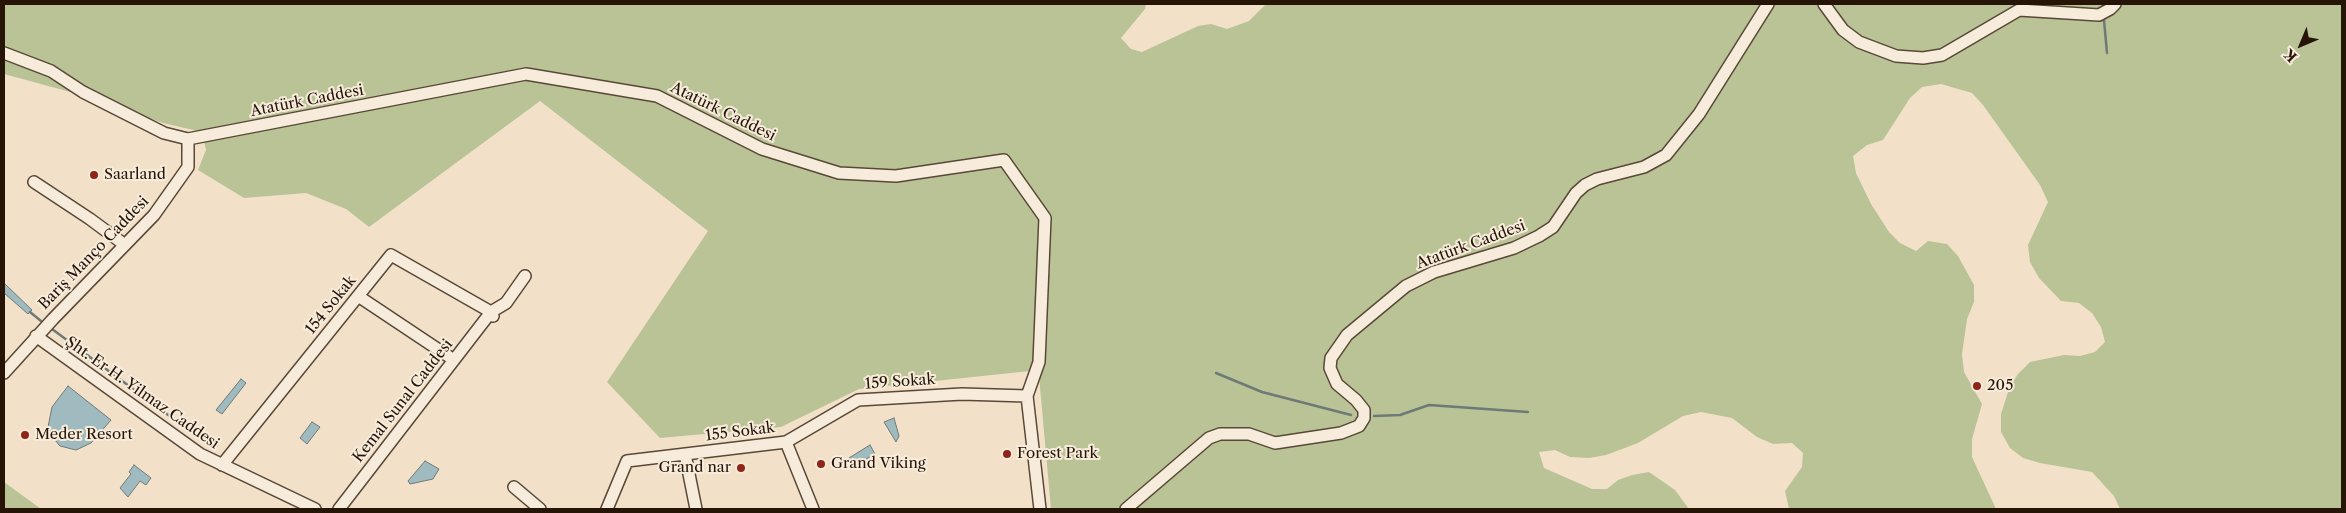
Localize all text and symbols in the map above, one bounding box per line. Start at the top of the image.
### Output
north arrow [2276,20,2326,70]
text: K [2280,45,2301,66]
street label: Atatürk Caddesi [668,79,778,145]
street label: Atatürk Caddesi [249,81,365,121]
place label: Saarland [104,166,166,184]
marker: Saarland [88,169,100,181]
street label: Bariş Manço Caddesi [35,193,153,313]
street label: Atatürk Caddesi [1414,217,1528,273]
street label: 154 Sokak [302,272,360,338]
street label: Şht. Er H. Yilmaz Caddesi [62,333,222,453]
street label: Kemal Sunal Caddesi [349,336,457,466]
street label: 159 Sokak [864,371,936,393]
place label: 205 [1987,377,2013,395]
marker: 205 [1971,380,1983,392]
street label: 155 Sokak [704,419,776,445]
place label: Meder Resort [35,426,133,444]
marker: Meder Resort [19,429,31,441]
place label: Forest Park [1017,445,1098,463]
marker: Forest Park [1001,448,1013,460]
place label: Grand Viking [831,455,926,473]
marker: Grand Viking [815,458,827,470]
place label: Grand nar [659,459,731,477]
marker: Grand nar [735,462,747,474]

